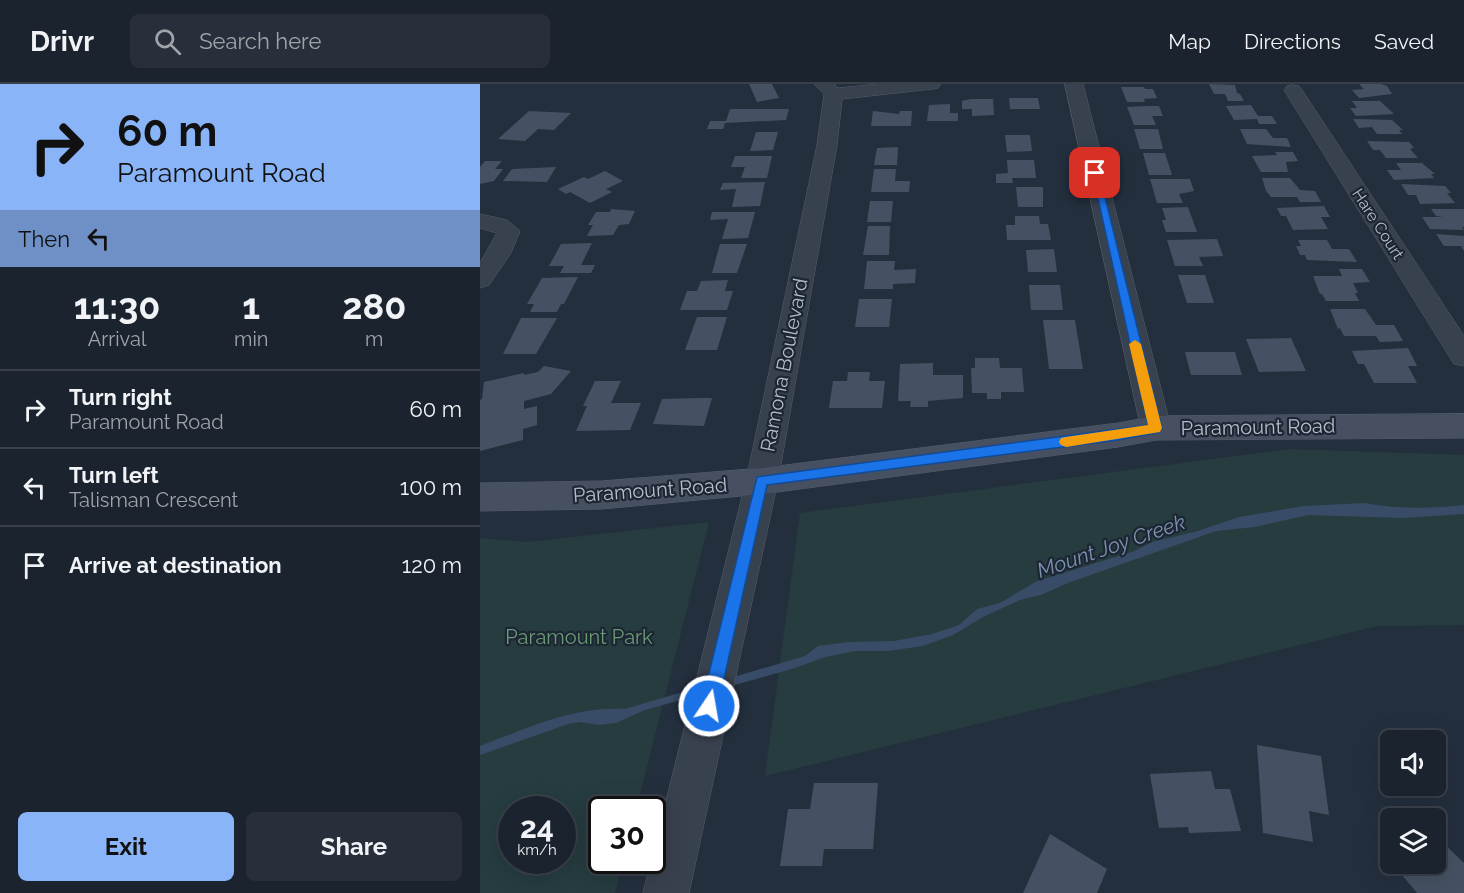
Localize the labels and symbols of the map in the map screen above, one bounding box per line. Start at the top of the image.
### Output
pin [1069,147,1120,198]
street label: Hare Court [1348,185,1408,263]
street label: Ramona Boulevard [755,276,813,454]
street label: Paramount Road [1180,414,1336,440]
street label: Paramount Road [572,473,728,507]
water label: Mount Joy Creek [1034,509,1188,583]
park label: Paramount Park [505,625,653,649]
position arrow [677,674,741,738]
speed limit sign: 30 [588,796,666,874]

